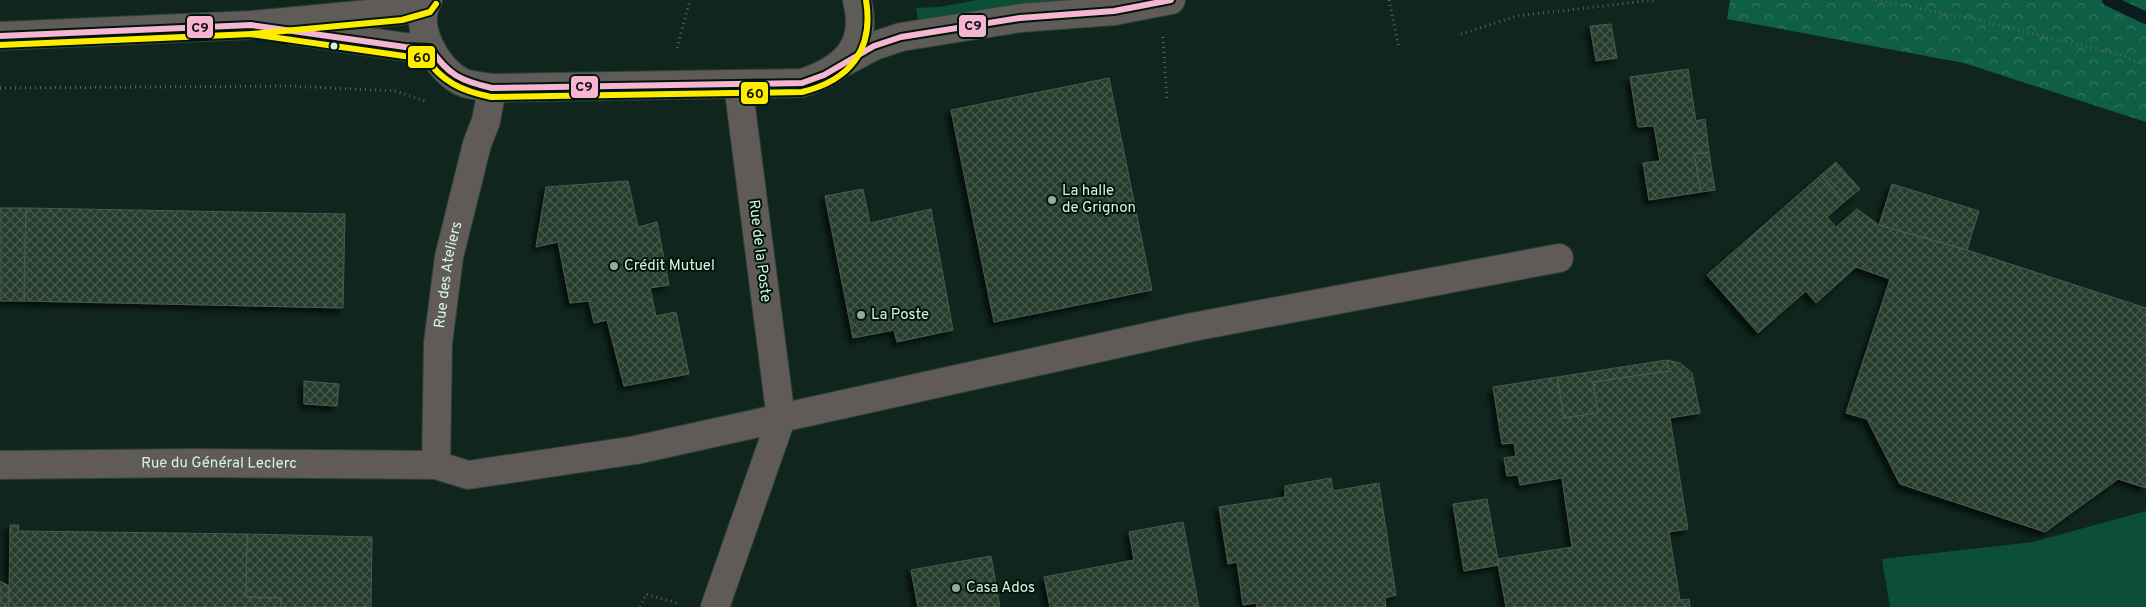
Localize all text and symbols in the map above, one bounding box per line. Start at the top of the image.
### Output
line badge: C9 [958,14,987,38]
line badge: C9 [186,15,214,39]
text: C9 [964,18,982,35]
text: C9 [191,20,209,37]
unlabelled marker [329,41,339,51]
line badge: 60 [407,45,436,69]
text: 60 [413,50,431,67]
line badge: C9 [570,75,599,99]
text: C9 [575,79,593,96]
line badge: 60 [740,81,769,105]
text: 60 [746,86,764,103]
place label: La halle de Grignon [1062,182,1136,218]
marker: La halle de Grignon [1046,194,1058,206]
street label: Rue de la Poste [743,199,775,303]
street label: Rue des Ateliers [430,219,467,330]
place label: Crédit Mutuel [624,257,715,276]
marker: Crédit Mutuel [608,260,620,272]
place label: La Poste [871,306,929,325]
marker: La Poste [855,309,867,321]
street label: Rue du Général Leclerc [141,453,297,473]
place label: Casa Ados [966,579,1035,598]
marker: Casa Ados [950,582,962,594]

